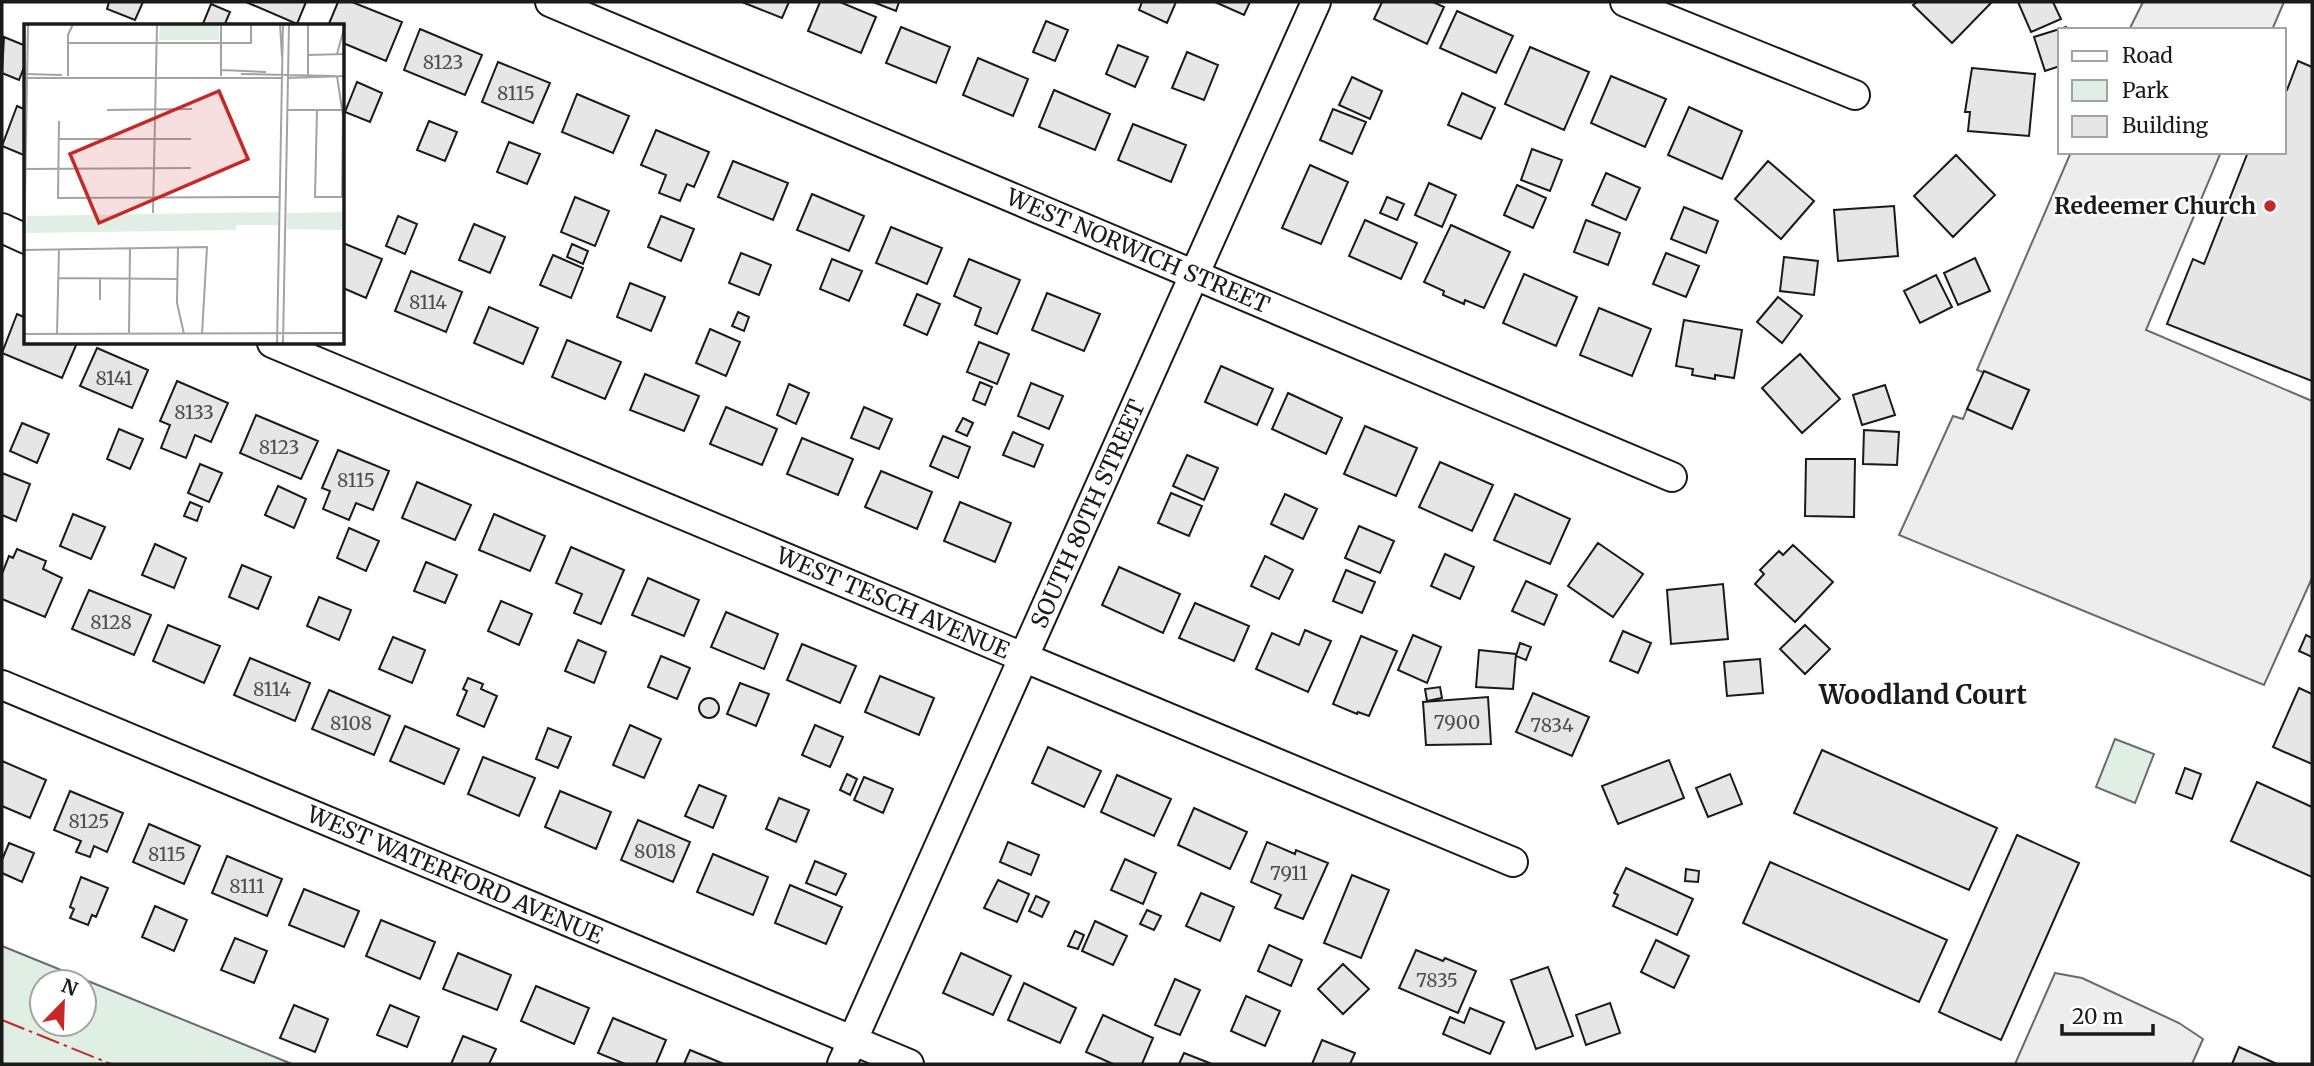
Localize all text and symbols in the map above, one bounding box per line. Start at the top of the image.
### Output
inset map [24,24,345,345]
legend [2058,28,2286,154]
text: Road [2122,42,2173,69]
house number: 8123 [423,50,463,74]
text: Park [2122,77,2169,104]
house number: 8115 [497,81,535,105]
text: Building [2122,112,2209,139]
street label: WEST NORWICH STREET [1001,182,1274,319]
place label: Redeemer Church [2054,191,2256,220]
marker: Redeemer Church [2262,198,2278,214]
house number: 8114 [409,290,447,314]
house number: 8141 [95,366,133,390]
street label: SOUTH 80TH STREET [1024,395,1151,633]
house number: 8133 [174,400,214,424]
house number: 8123 [259,435,299,459]
house number: 8115 [337,468,375,492]
street label: WEST TESCH AVENUE [771,540,1015,665]
house number: 8128 [90,610,132,634]
house number: 8114 [253,677,291,701]
district label: Woodland Court [1818,678,2027,711]
house number: 7900 [1434,710,1480,734]
house number: 8108 [330,711,372,735]
house number: 7834 [1530,713,1574,737]
street label: WEST WATERFORD AVENUE [302,799,608,950]
house number: 8125 [69,809,109,833]
house number: 8018 [634,839,676,863]
house number: 8115 [148,842,186,866]
house number: 7911 [1270,861,1308,885]
house number: 8111 [229,874,265,898]
north arrow [28,968,98,1038]
house number: 7835 [1416,968,1458,992]
text: N [58,973,81,1001]
scale bar [2062,992,2153,1036]
text: 20 m [2072,1003,2124,1030]

